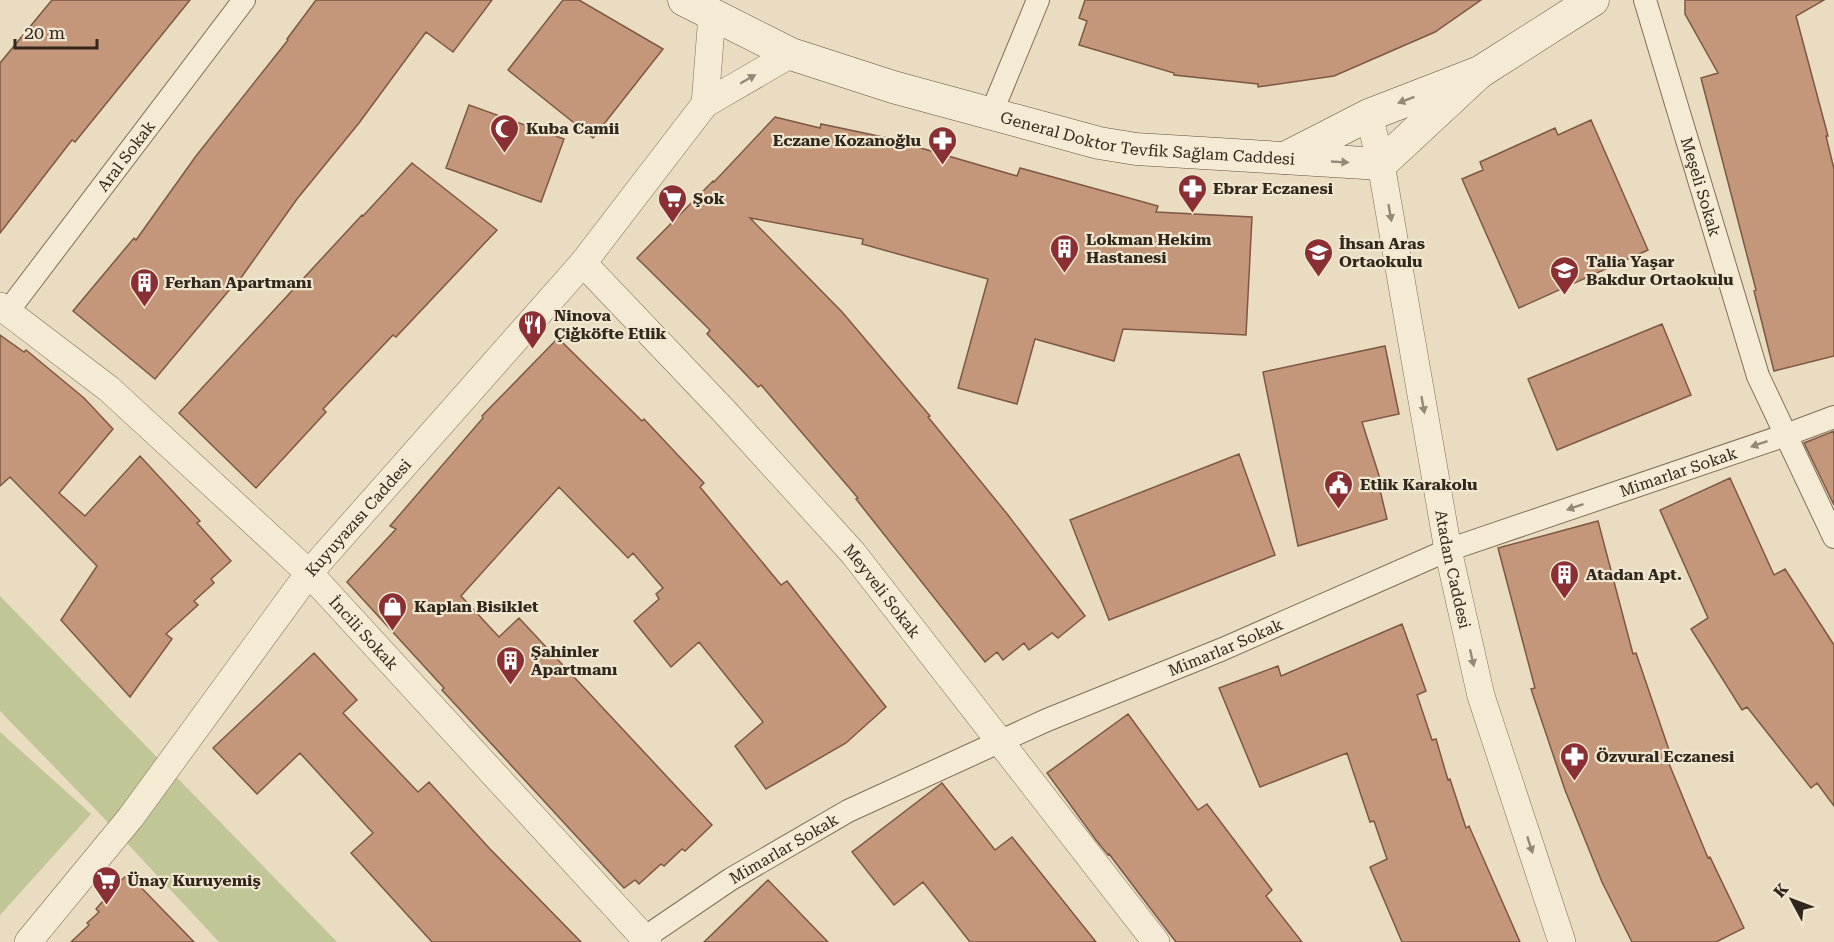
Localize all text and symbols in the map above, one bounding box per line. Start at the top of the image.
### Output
scale bar [15,12,98,50]
text: 20 m [24,22,65,43]
one-way arrow [740,74,757,84]
one-way arrow [1397,96,1415,106]
street label: General Doktor Tevfik Sağlam Caddesi [998,107,1295,168]
mosque icon: Kuba Camii [489,112,521,154]
street label: Aral Sokak [93,117,159,195]
place label: Kuba Camii [526,119,620,138]
pharmacy icon: Eczane Kozanoğlu [926,124,958,166]
place label: Eczane Kozanoğlu [773,131,921,150]
street label: Meşeli Sokak [1677,135,1725,239]
one-way arrow [1331,157,1350,166]
pharmacy icon: Ebrar Eczanesi [1176,172,1208,214]
place label: Ebrar Eczanesi [1213,179,1334,198]
supermarket icon: Şok [656,182,688,224]
place label: Şok [693,189,725,208]
one-way arrow [1385,204,1394,223]
place label: Lokman Hekim Hastanesi [1086,230,1212,267]
building icon: Lokman Hekim Hastanesi [1049,232,1081,274]
place label: İhsan Aras Ortaokulu [1339,234,1425,271]
school or university icon: İhsan Aras Ortaokulu [1302,236,1334,278]
place label: Talia Yaşar Bakdur Ortaokulu [1586,252,1734,289]
school or university icon: Talia Yaşar Bakdur Ortaokulu [1549,254,1581,296]
building icon: Ferhan Apartmanı [128,266,160,308]
place label: Ferhan Apartmanı [165,273,313,292]
place label: Ninova Çiğköfte Etlik [554,306,667,343]
restaurant icon: Ninova Çiğköfte Etlik [517,308,549,350]
one-way arrow [1419,396,1428,415]
one-way arrow [1750,440,1768,449]
street label: Mimarlar Sokak [1617,443,1739,500]
street label: Kuyuyazısı Caddesi [301,455,415,580]
public building icon: Etlik Karakolu [1323,468,1355,510]
place label: Etlik Karakolu [1360,475,1478,494]
one-way arrow [1566,502,1584,512]
street label: Atadan Caddesi [1432,508,1475,630]
street label: Meyveli Sokak [840,540,925,641]
building icon: Atadan Apt. [1549,558,1581,600]
place label: Atadan Apt. [1586,565,1682,584]
shop icon: Kaplan Bisiklet [377,590,409,632]
street label: İncili Sokak [325,592,402,673]
place label: Kaplan Bisiklet [414,597,539,616]
street label: Mimarlar Sokak [1165,614,1286,680]
place label: Şahinler Apartmanı [531,642,618,679]
building icon: Şahinler Apartmanı [494,644,526,686]
one-way arrow [1468,649,1478,668]
pharmacy icon: Özvural Eczanesi [1559,740,1591,782]
place label: Özvural Eczanesi [1596,747,1735,766]
street label: Mimarlar Sokak [726,809,842,888]
one-way arrow [1525,836,1535,854]
supermarket icon: Ünay Kuruyemiş [90,864,122,906]
north arrow [1762,870,1822,930]
place label: Ünay Kuruyemiş [127,871,261,890]
text: K [1770,879,1793,901]

